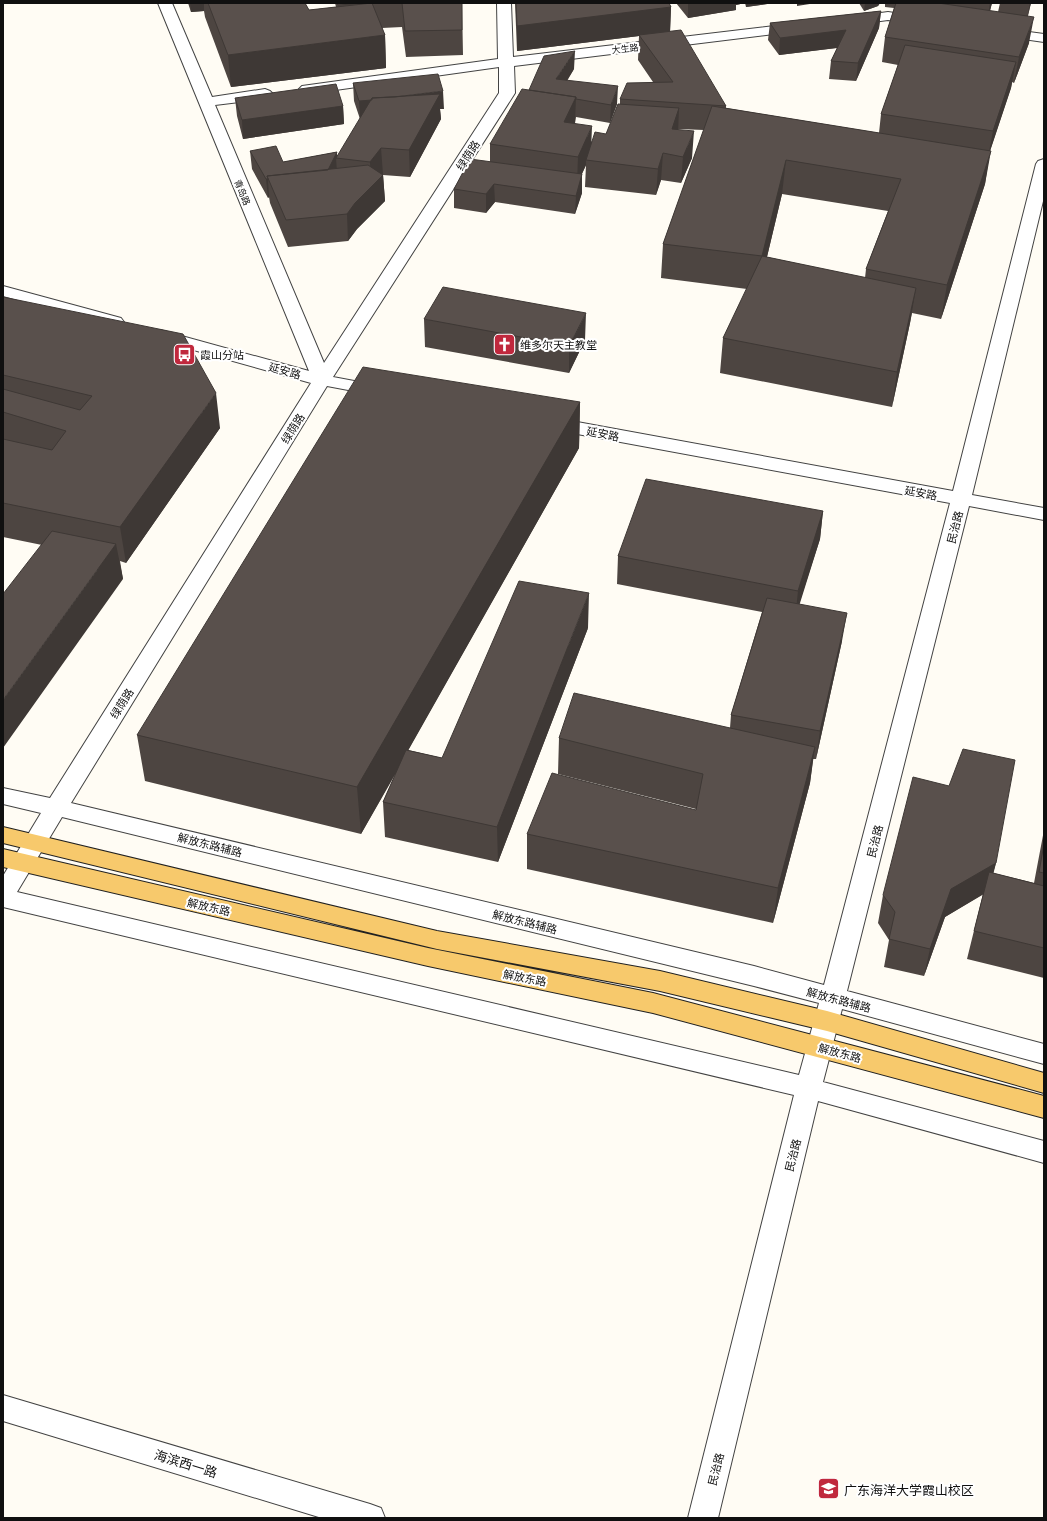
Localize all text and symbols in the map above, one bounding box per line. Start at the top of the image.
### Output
street label: 大生路 [611,39,639,57]
street label: 绿荫路 [451,137,483,173]
street label: 青岛路 [231,177,255,207]
church icon: 维多尔天主教堂 [492,331,518,357]
place label: 维多尔天主教堂 [520,336,597,352]
bus stop icon: 霞山分站 [172,341,198,367]
place label: 霞山分站 [200,346,244,362]
street label: 延安路 [267,358,303,382]
street label: 绿荫路 [276,410,308,446]
street label: 延安路 [585,422,621,444]
street label: 延安路 [903,481,939,503]
street label: 民治路 [942,509,966,545]
street label: 绿荫路 [105,685,137,721]
street label: 民治路 [862,823,886,859]
street label: 解放东路辅路 [176,828,244,860]
street label: 解放东路 [186,893,232,919]
street label: 解放东路辅路 [491,905,559,937]
street label: 解放东路 [502,965,548,989]
street label: 解放东路辅路 [805,983,873,1015]
street label: 解放东路 [817,1039,863,1065]
street label: 民治路 [780,1137,804,1173]
street label: 海滨西一路 [152,1444,220,1482]
street label: 民治路 [703,1451,727,1487]
school or university icon: 广东海洋大学霞山校区 [816,1476,842,1502]
place label: 广东海洋大学霞山校区 [844,1480,974,1499]

